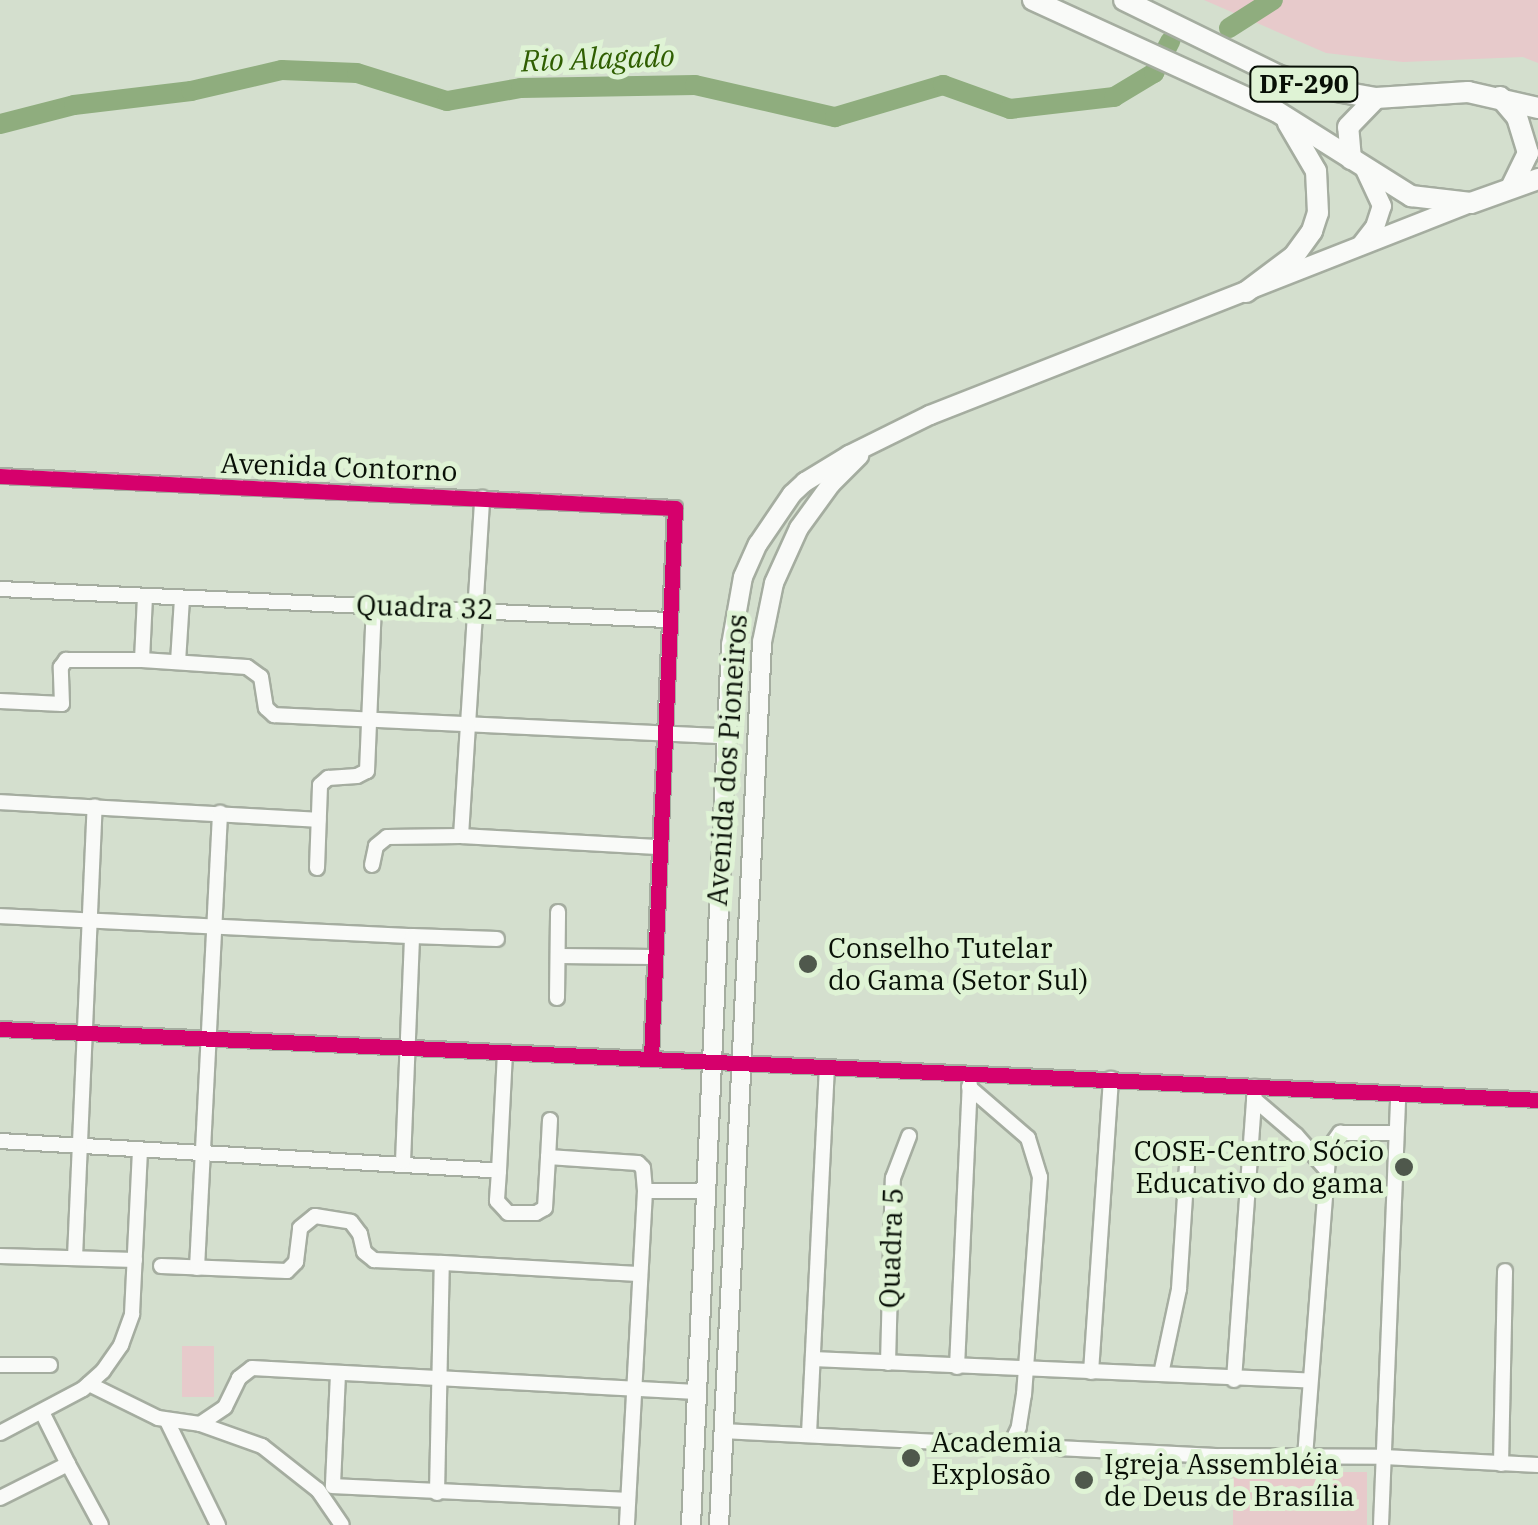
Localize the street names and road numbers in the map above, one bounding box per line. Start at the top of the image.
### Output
road number: DF-290 [1249,64,1359,104]
street label: Avenida Contorno [220,446,458,488]
street label: Quadra 32 [356,588,494,626]
street label: Avenida dos Pioneiros [700,613,754,907]
street label: Quadra 5 [872,1187,910,1309]

